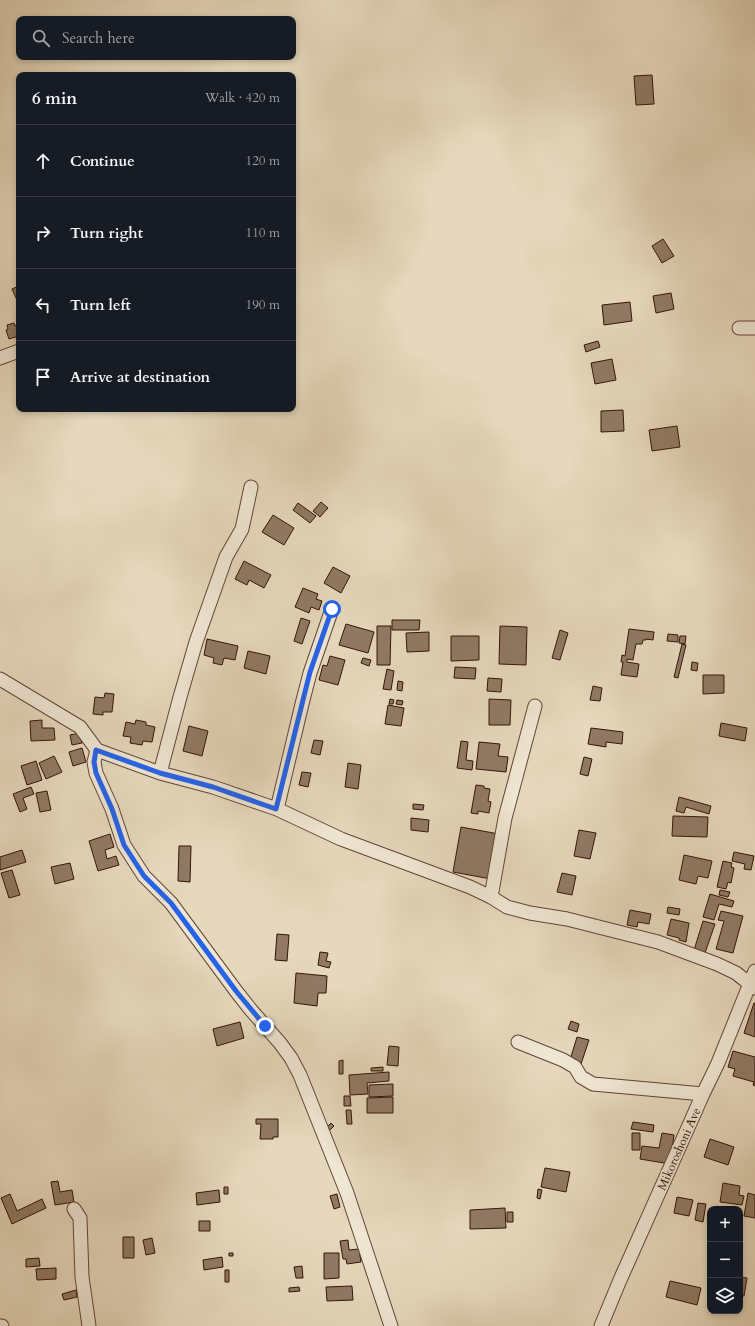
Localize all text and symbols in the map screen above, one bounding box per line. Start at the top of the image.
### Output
search box [16,16,296,60]
icon: search [30,27,52,49]
text: Search here [62,28,135,48]
text: 6 min [32,87,77,110]
text: Walk · 420 m [205,89,280,107]
icon: ahead [32,150,54,172]
text: Continue [70,151,135,171]
text: 120 m [246,152,280,170]
icon: right [32,222,54,244]
text: Turn right [70,223,143,243]
text: 110 m [246,224,280,242]
icon: left [32,294,54,316]
text: Turn left [70,295,131,315]
text: 190 m [246,296,280,314]
icon: arrive [32,366,54,388]
text: Arrive at destination [70,367,210,387]
route start [323,600,341,618]
route end [256,1017,274,1035]
street label: Mikoroshoni Ave [654,1105,704,1193]
map controls [707,1206,743,1314]
button: + [707,1206,743,1242]
button: − [707,1242,743,1278]
button: layers [707,1278,743,1314]

